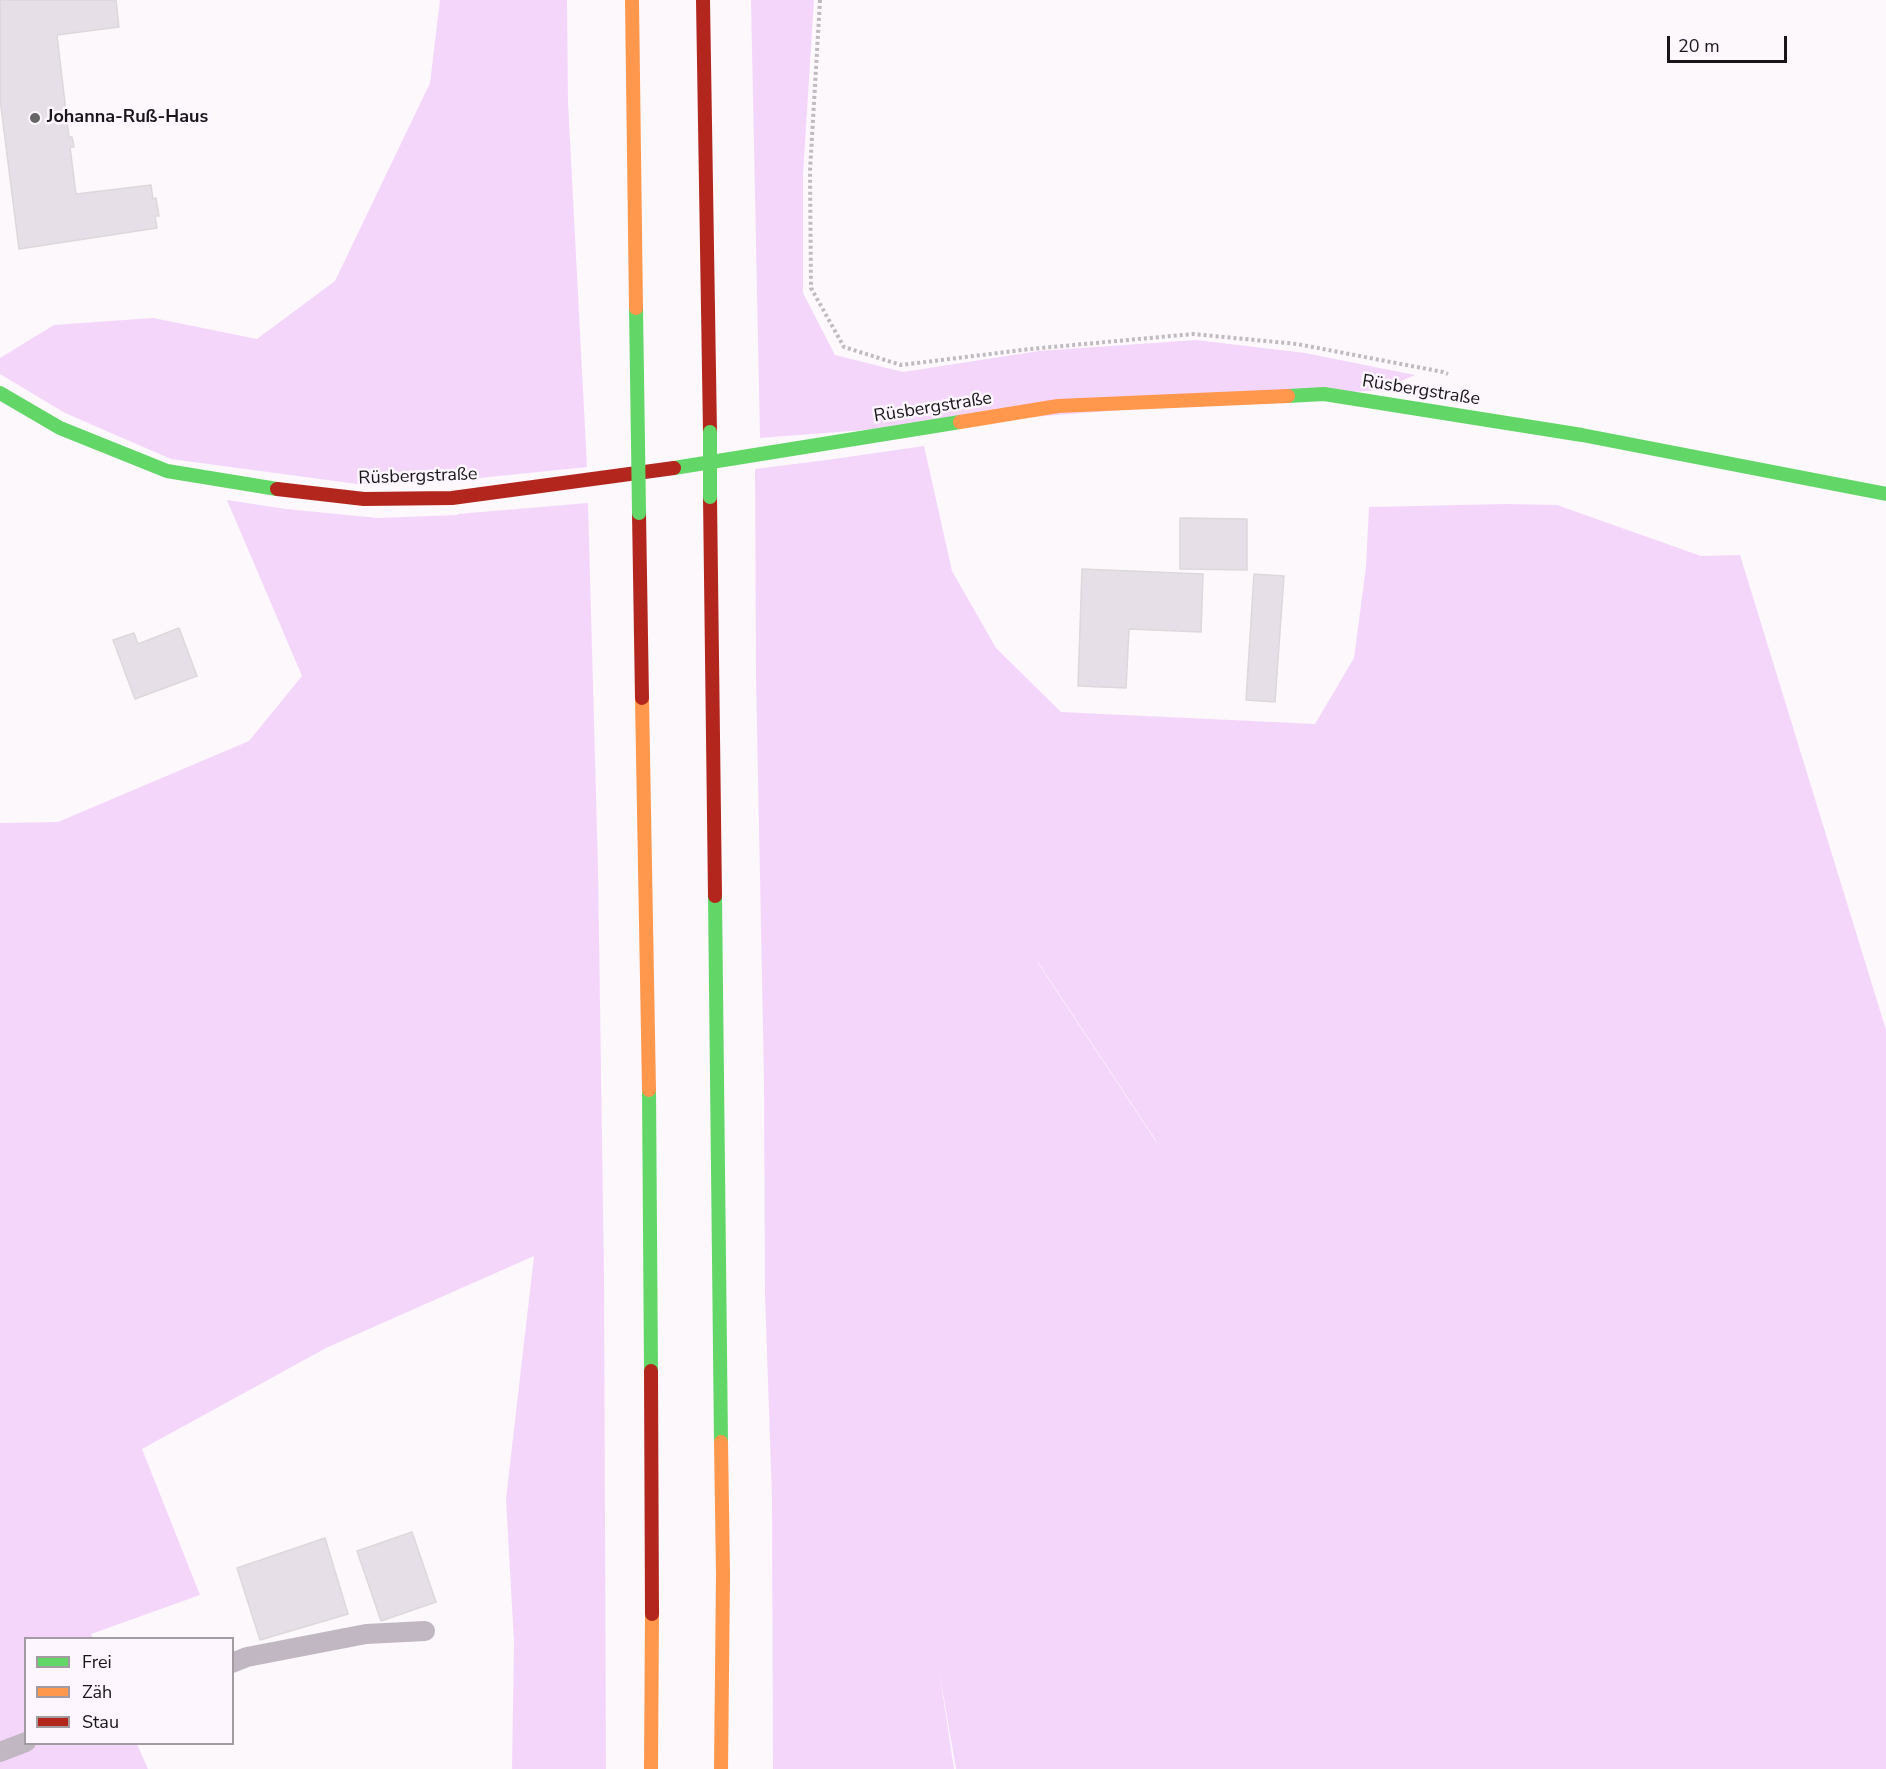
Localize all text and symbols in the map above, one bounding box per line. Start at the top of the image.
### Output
scale bar [1670,24,1790,62]
text: 20 m [1678,34,1720,58]
place label: Johanna-Ruß-Haus [47,107,208,129]
marker: Johanna-Ruß-Haus [28,111,42,125]
street label: Rüsbergstraße [1360,371,1482,411]
street label: Rüsbergstraße [872,388,994,428]
street label: Rüsbergstraße [358,464,478,490]
legend [24,1637,234,1745]
text: Frei [82,1650,112,1674]
text: Zäh [82,1680,112,1704]
text: Stau [82,1710,119,1734]

